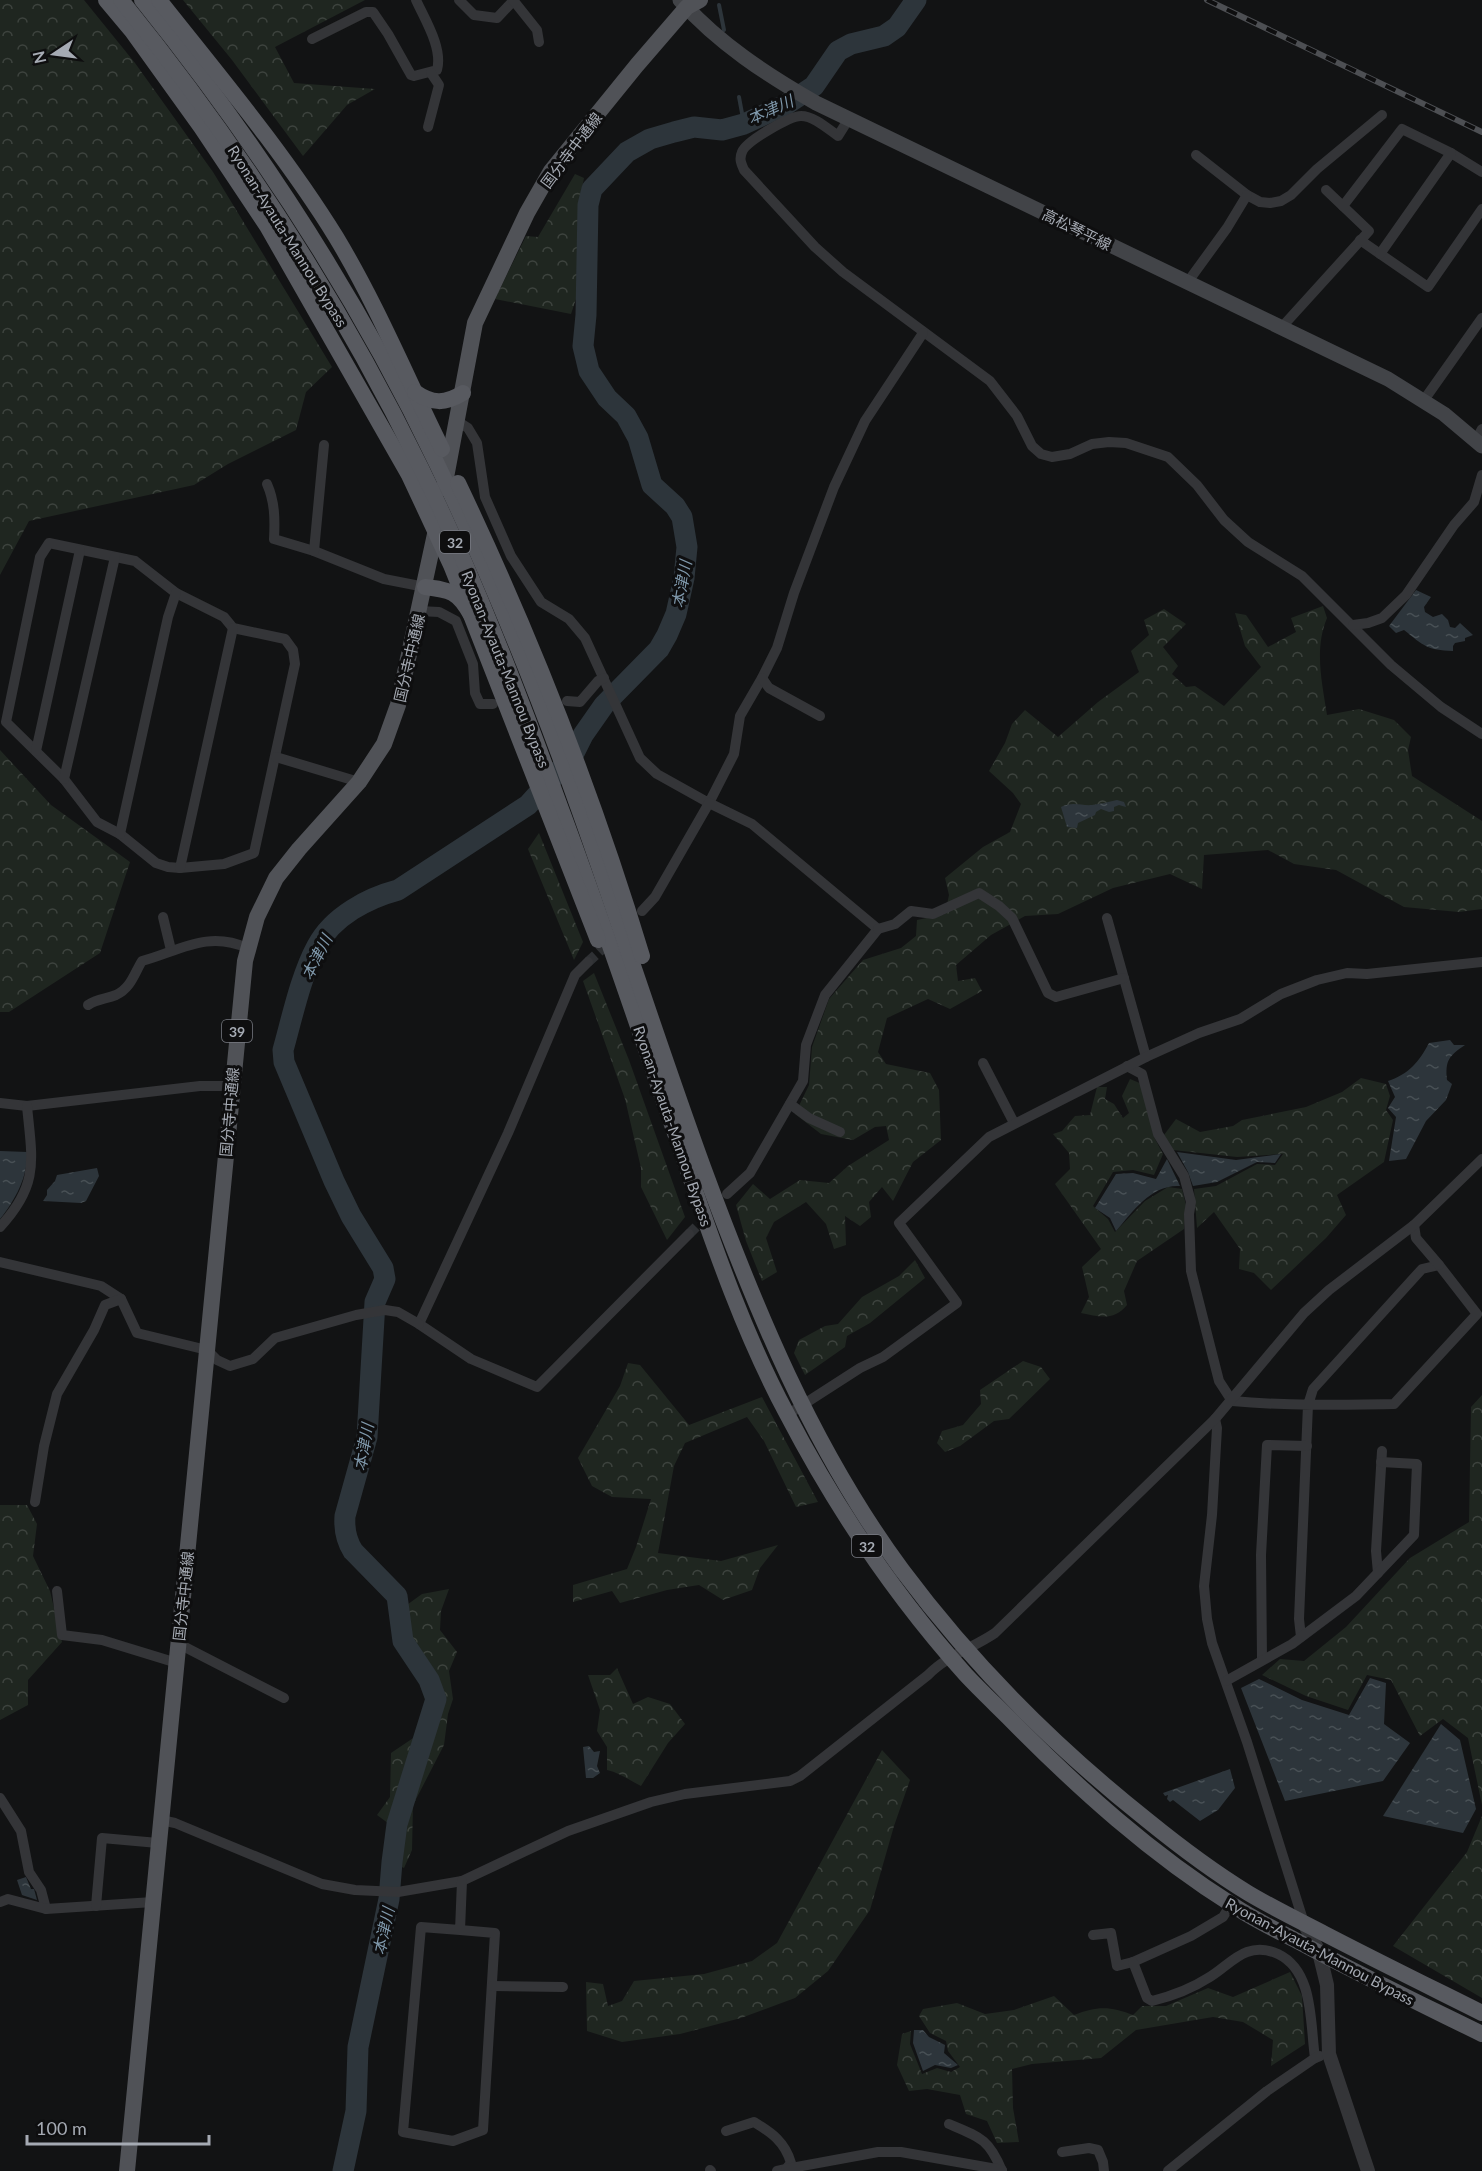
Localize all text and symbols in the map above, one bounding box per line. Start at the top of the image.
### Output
north arrow [24,24,84,84]
text: N [28,49,50,66]
water label: 本津川 [744,90,798,127]
street label: 国分寺中通線 [537,109,605,191]
street label: Ryonan-Ayauta-Mannou Bypass [224,142,352,330]
street label: 高松琴平線 [1039,204,1115,254]
road number: 32 [440,531,470,553]
water label: 本津川 [667,557,695,609]
street label: Ryonan-Ayauta-Mannou Bypass [458,568,554,770]
street label: 国分寺中通線 [390,612,428,704]
water label: 本津川 [297,930,336,983]
road number: 39 [222,1020,252,1042]
street label: Ryonan-Ayauta-Mannou Bypass [630,1023,716,1229]
street label: 国分寺中通線 [216,1066,242,1158]
water label: 本津川 [349,1420,377,1472]
road number: 32 [852,1535,882,1557]
street label: 国分寺中通線 [169,1550,197,1642]
street label: Ryonan-Ayauta-Mannou Bypass [1223,1894,1417,2008]
water label: 本津川 [369,1904,398,1956]
scale bar [27,2108,208,2146]
text: 100 m [36,2117,87,2139]

